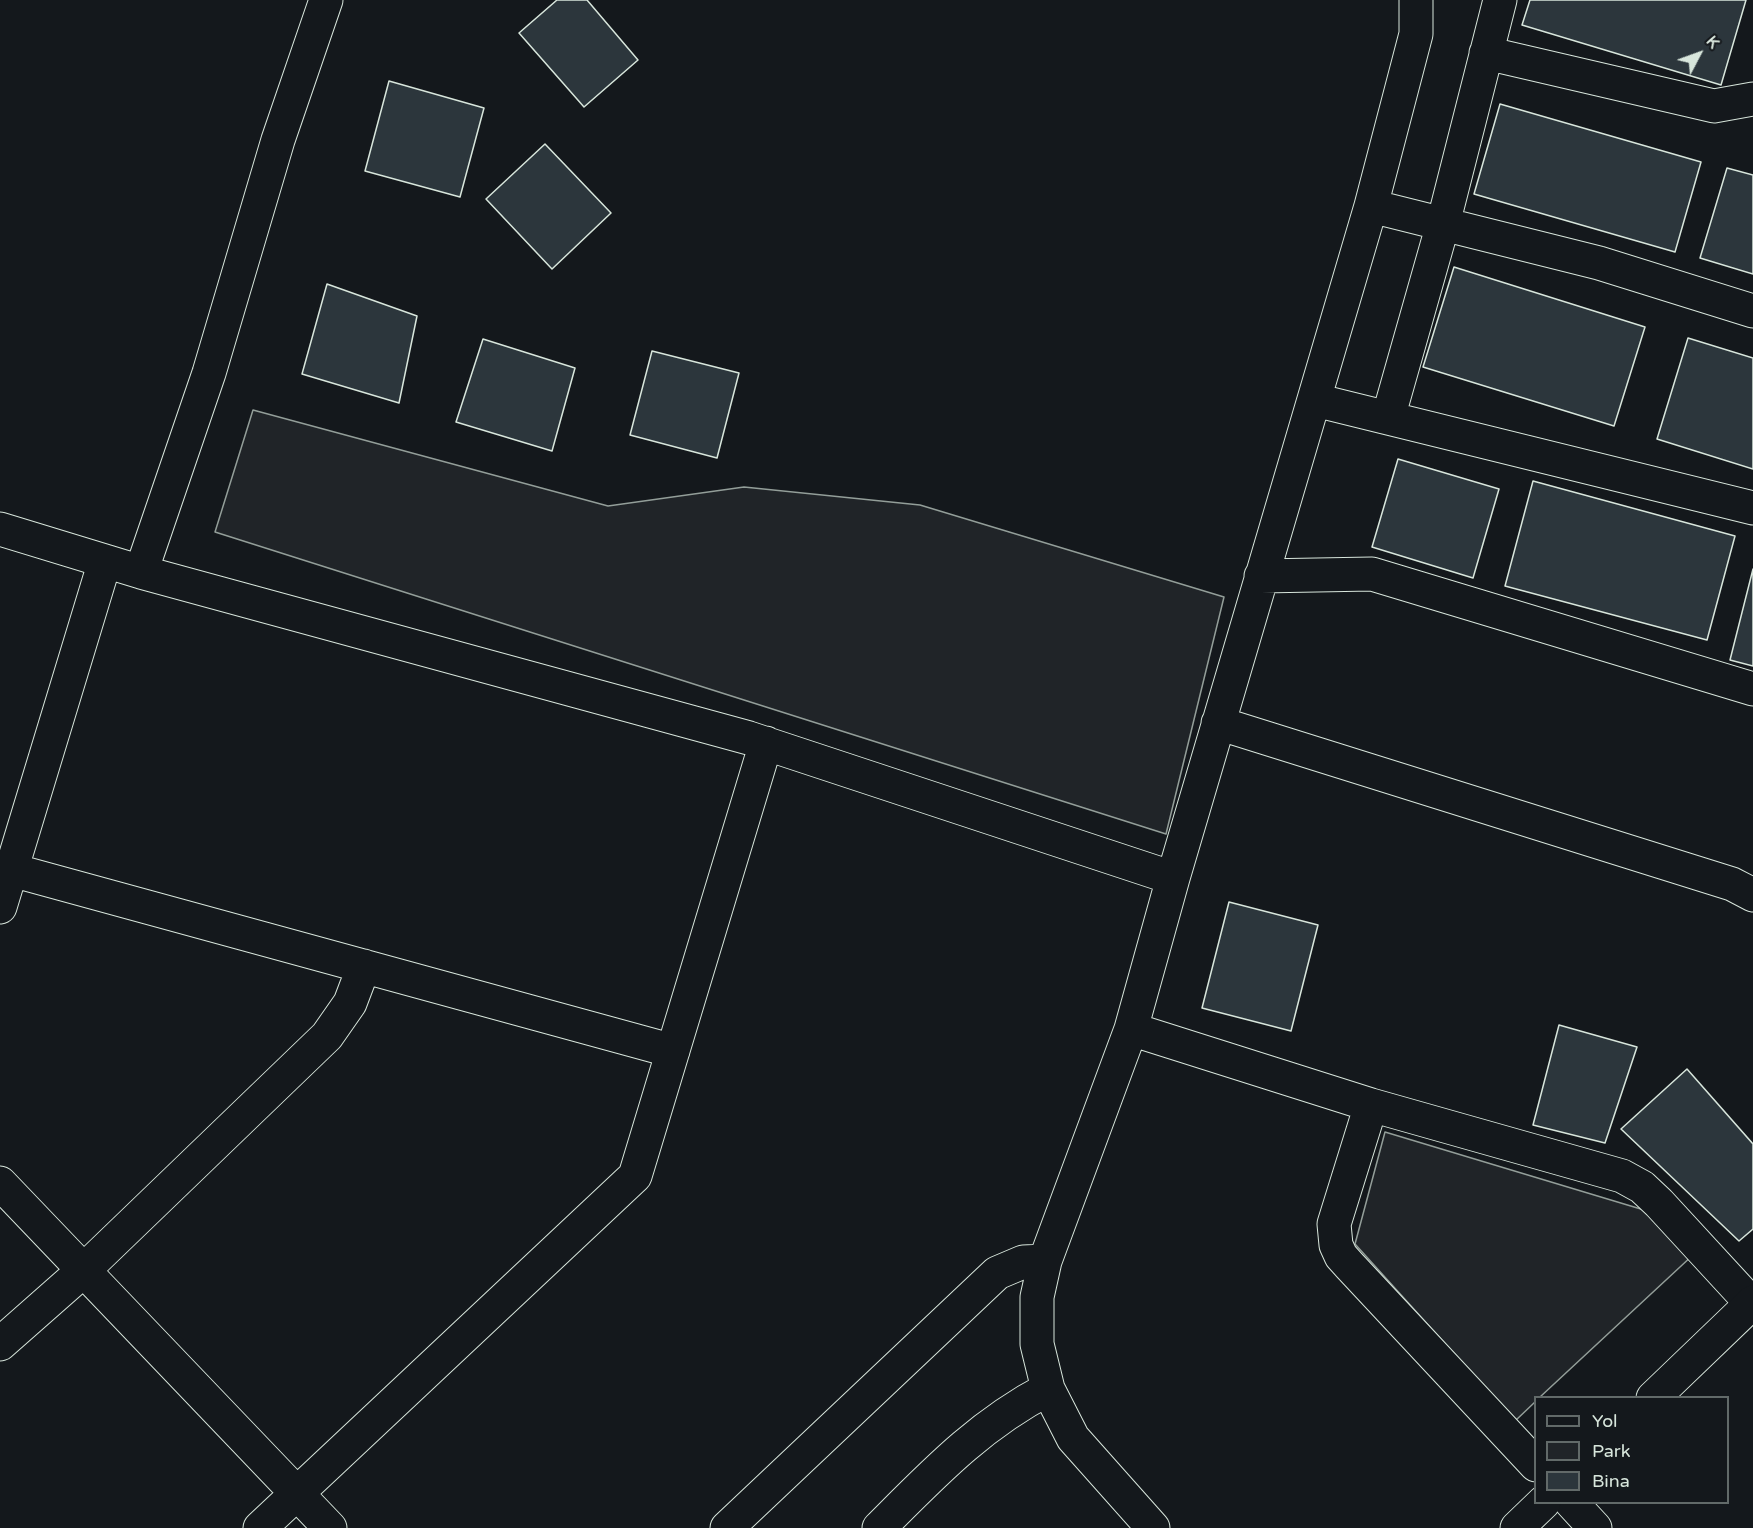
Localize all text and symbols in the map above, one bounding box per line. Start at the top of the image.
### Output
north arrow [1669,24,1729,84]
text: K [1702,32,1724,53]
legend [1534,1396,1729,1504]
text: Yol [1592,1410,1618,1432]
text: Park [1592,1440,1630,1462]
text: Bina [1592,1470,1630,1492]

